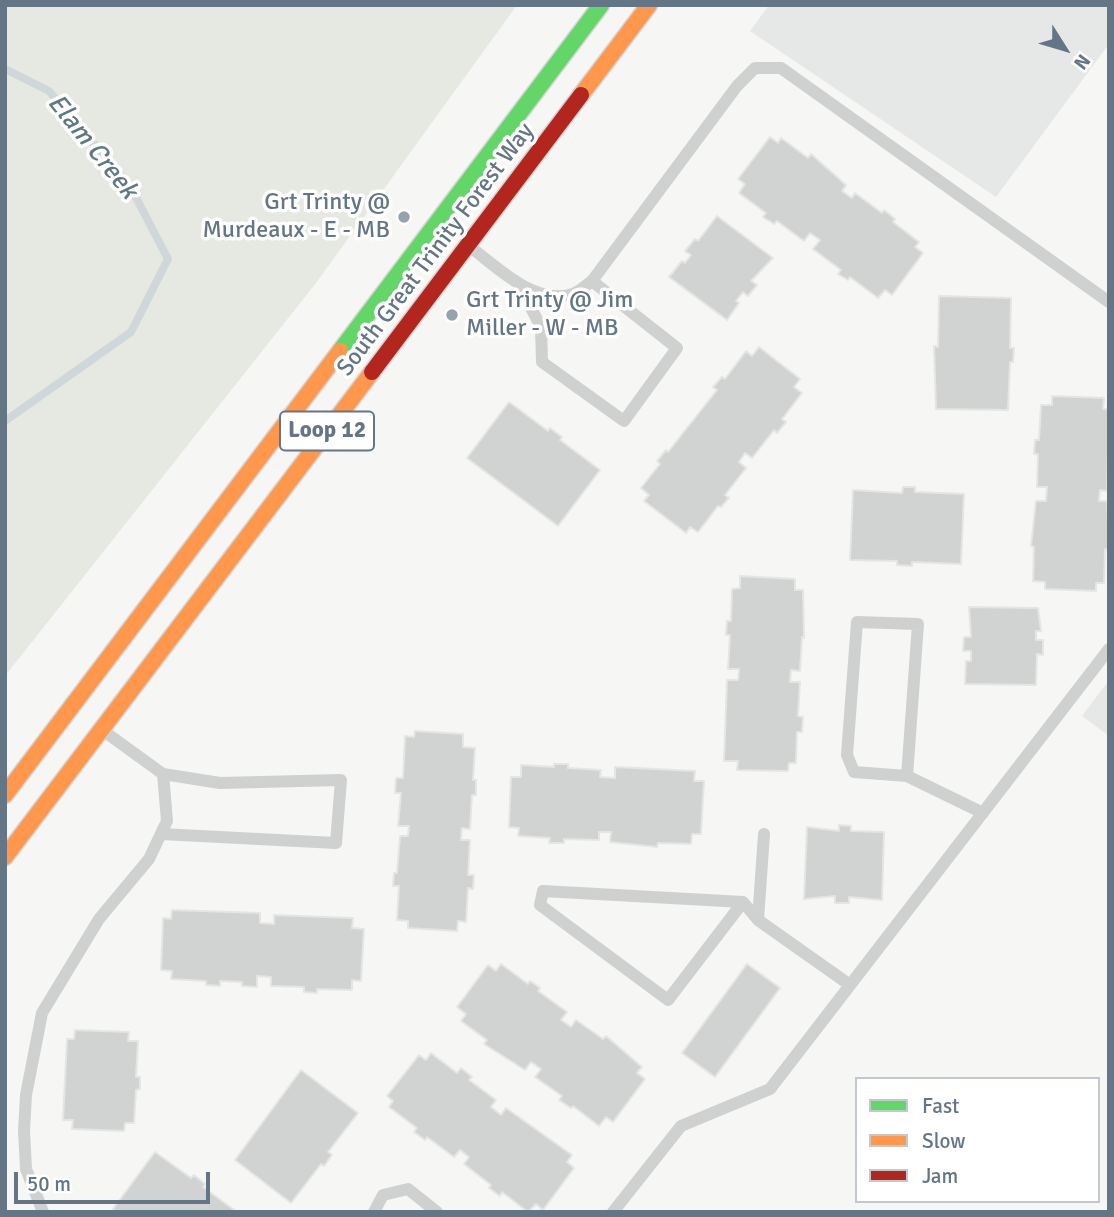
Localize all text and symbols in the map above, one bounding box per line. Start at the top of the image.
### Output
north arrow [1030,14,1100,84]
text: N [1068,49,1095,74]
water label: Elam Creek [40,88,144,206]
street label: South Great Trinity Forest Way [331,118,541,382]
place label: Grt Trinty @ Murdeaux - E - MB [202,189,390,245]
marker: Grt Trinty @ Murdeaux - E - MB [396,209,412,225]
place label: Grt Trinty @ Jim Miller - W - MB [466,287,633,343]
marker: Grt Trinty @ Jim Miller - W - MB [444,307,460,323]
road number: Loop 12 [280,412,374,450]
legend [855,1077,1100,1203]
text: Fast [922,1093,959,1119]
text: Slow [922,1128,966,1154]
scale bar [18,1158,214,1202]
text: Jam [922,1163,958,1189]
text: 50 m [27,1171,71,1197]

